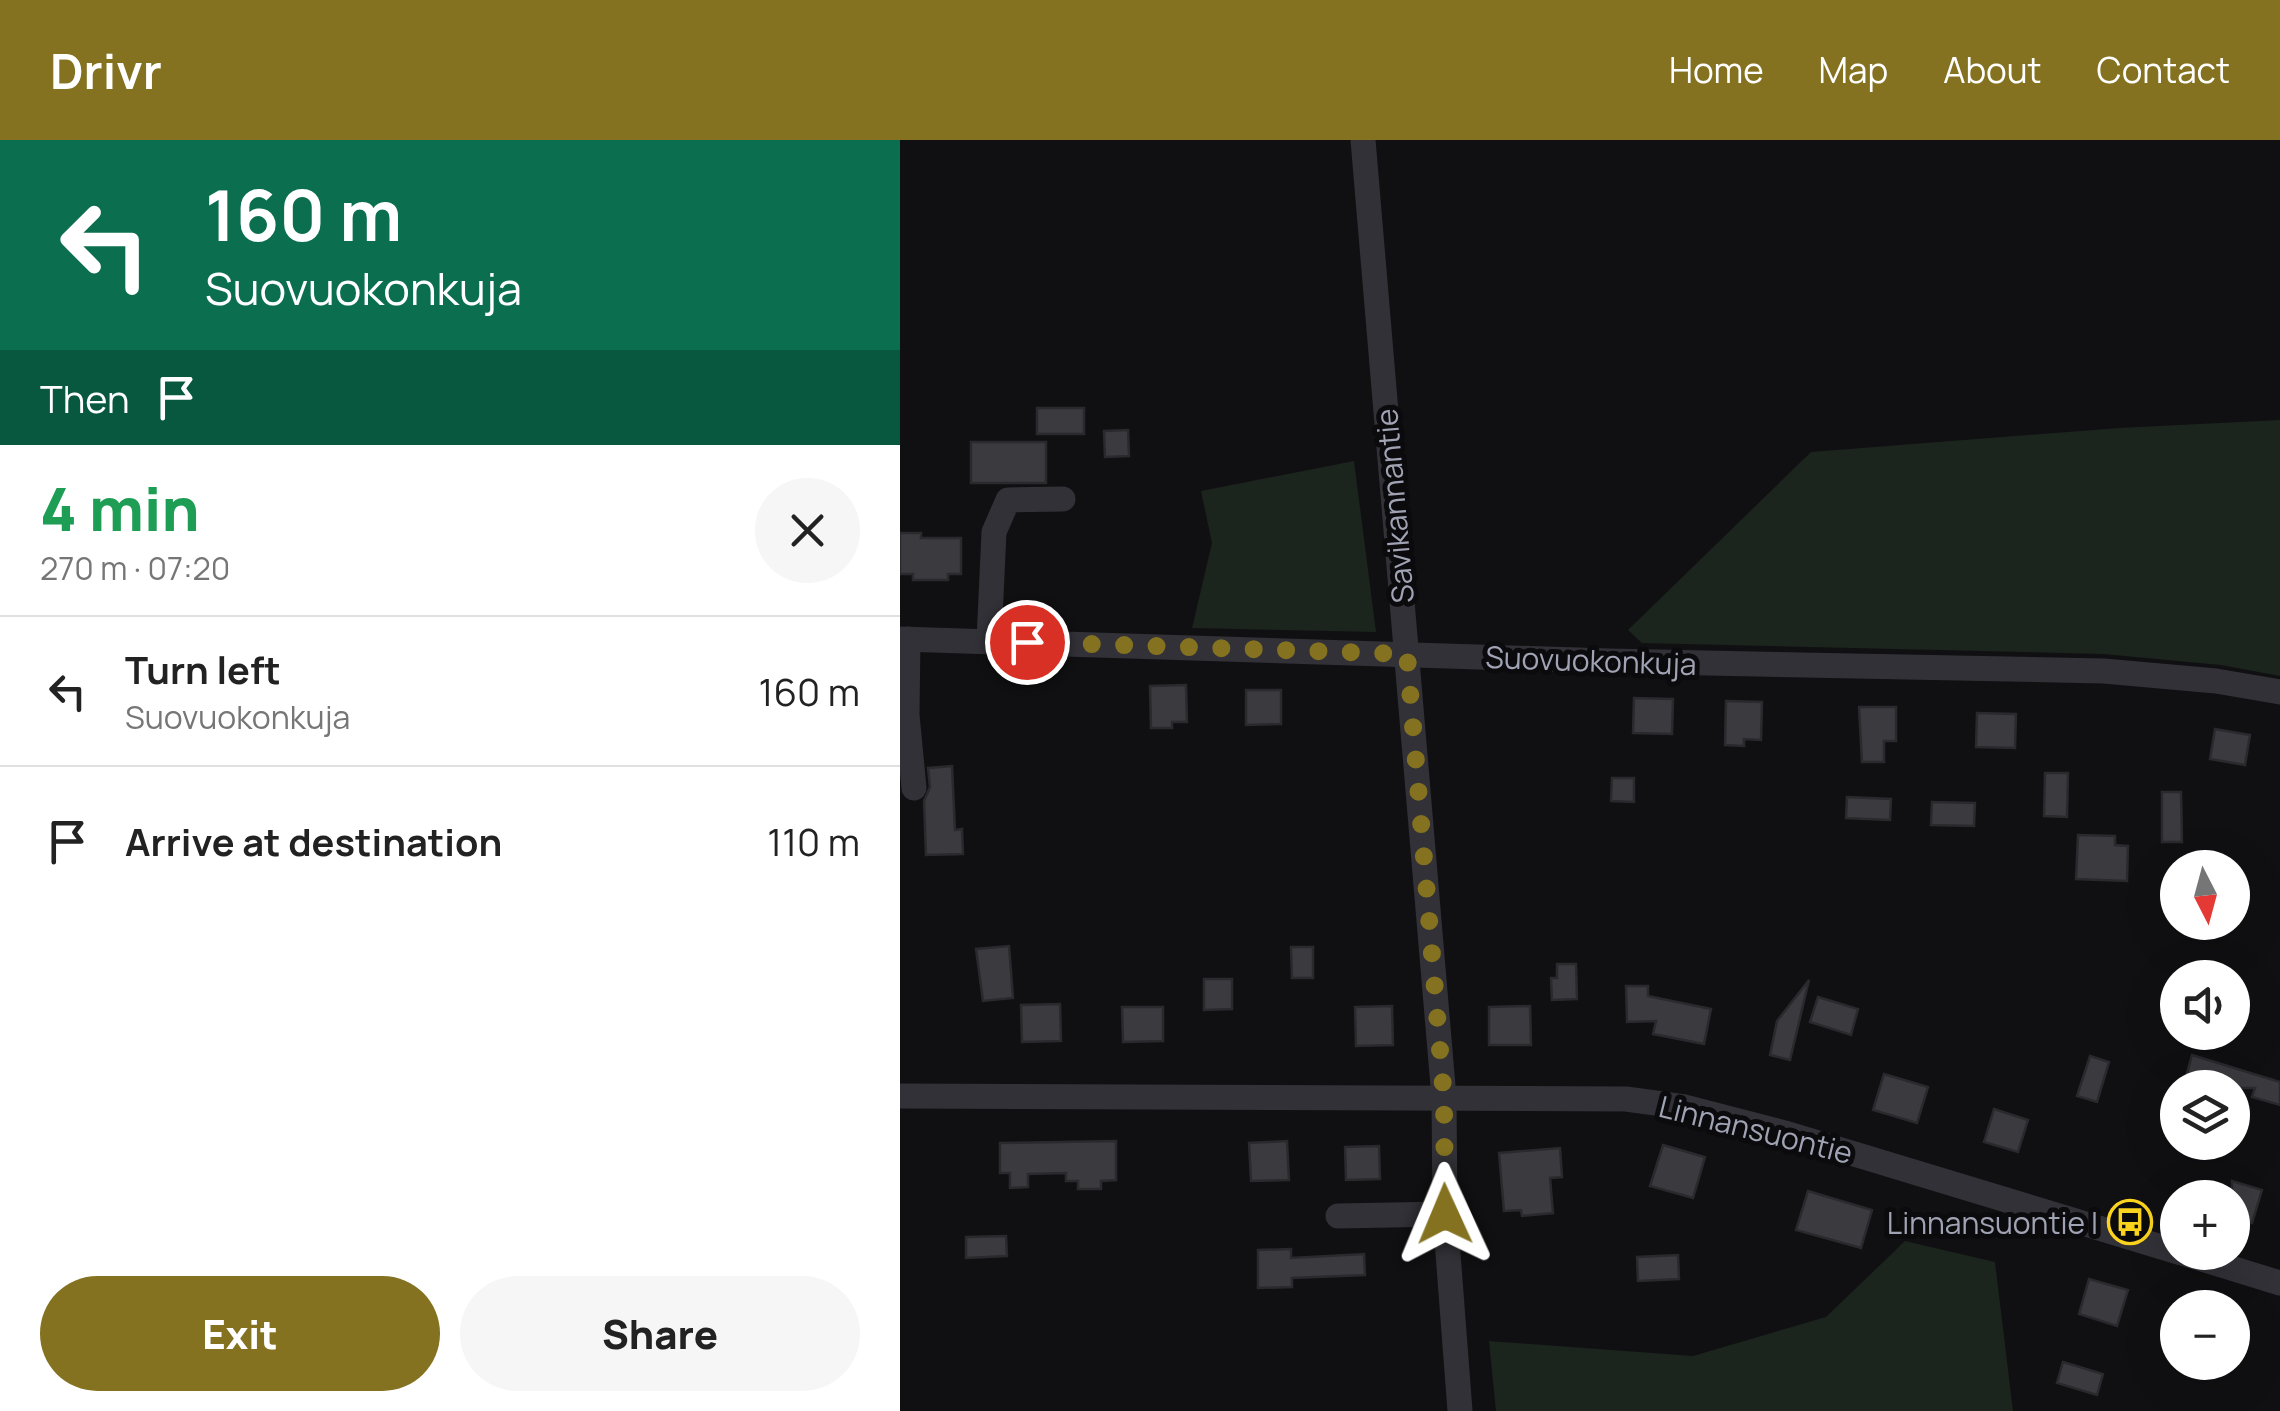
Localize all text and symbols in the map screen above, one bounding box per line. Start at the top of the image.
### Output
text: Drivr [50,38,162,103]
text: Home [1669,46,1764,94]
text: Map [1819,46,1888,94]
text: About [1943,46,2042,94]
text: Contact [2097,46,2230,94]
text: 160 m [205,166,402,262]
icon: left [40,180,170,310]
text: Suovuokonkuja [205,257,522,319]
icon: arrive [149,370,204,425]
text: Then [40,372,129,424]
street label: Savikannantie [1365,407,1423,605]
text: 4 min [40,467,200,549]
button: close [755,478,860,583]
text: 270 m · 07:20 [40,546,230,590]
pin [985,600,1070,685]
icon: arrive [1000,615,1055,670]
street label: Suovuokonkuja [1485,636,1697,684]
text: Turn left [125,643,281,695]
icon: left [40,664,95,719]
text: 160 m [759,665,860,717]
text: Suovuokonkuja [125,695,350,739]
icon: arrive [40,814,95,869]
text: Arrive at destination [125,815,502,867]
text: 110 m [767,815,860,867]
north arrow [2160,850,2250,940]
map controls [2160,850,2250,1380]
button: sound [2160,960,2250,1050]
button: layers [2160,1070,2250,1160]
street label: Linnansuontie [1655,1085,1857,1173]
position arrow [1393,1162,1497,1266]
button: + [2160,1180,2250,1270]
bus stop icon: Linnansuontie I [2107,1199,2153,1245]
place label: Linnansuontie I [1887,1202,2098,1243]
button: Exit [40,1276,440,1391]
button: Share [460,1276,860,1391]
button: − [2160,1290,2250,1380]

